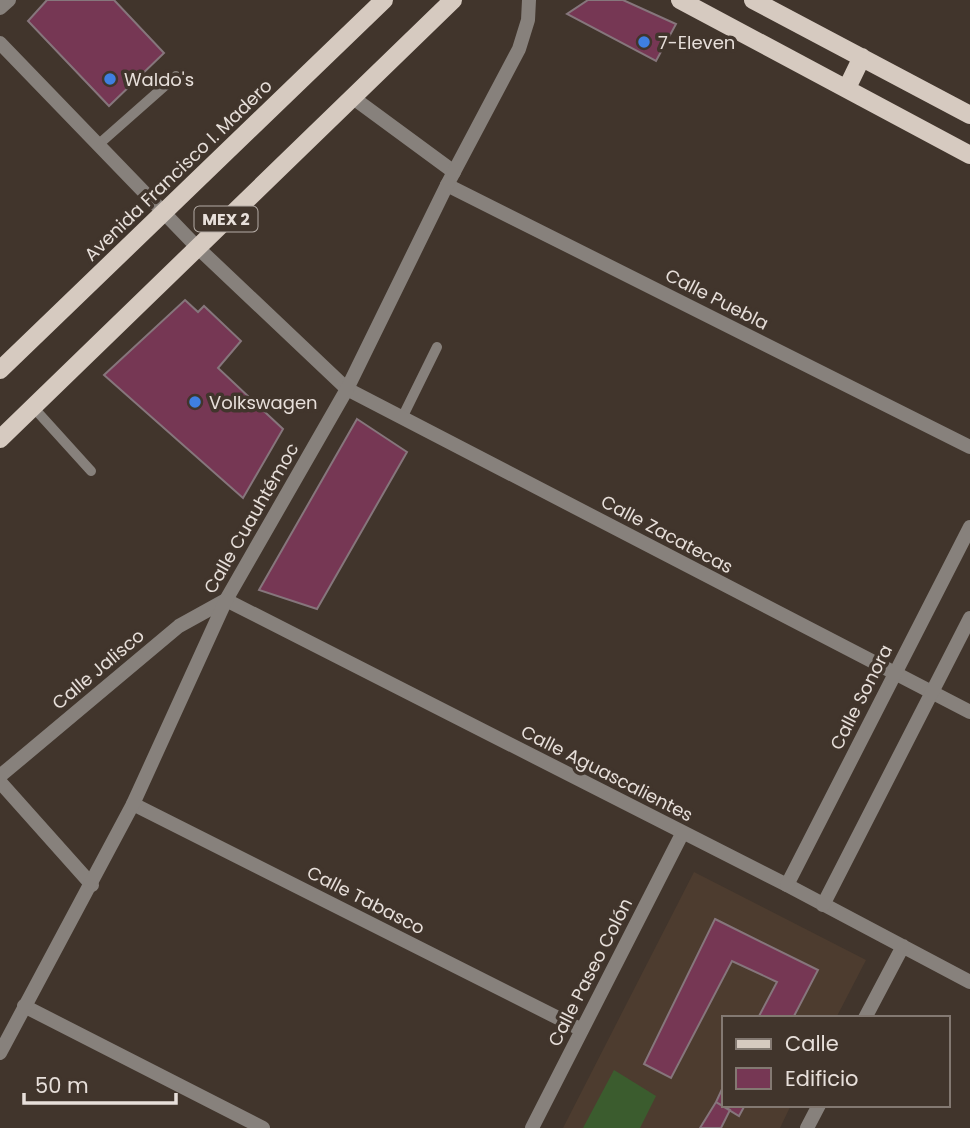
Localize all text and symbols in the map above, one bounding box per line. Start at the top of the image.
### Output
place label: 7-Eleven [658,30,735,55]
marker: 7-Eleven [636,34,652,50]
place label: Waldo's [124,67,194,92]
marker: Waldo's [102,71,118,87]
street label: Avenida Francisco I. Madero [79,73,277,267]
road number: MEX 2 [194,206,258,232]
street label: Calle Puebla [661,262,773,336]
place label: Volkswagen [209,390,318,415]
marker: Volkswagen [187,394,203,410]
street label: Calle Cuauhtémoc [198,438,304,598]
street label: Calle Zacatecas [597,489,737,579]
street label: Calle Jalisco [47,623,149,715]
street label: Calle Sonora [824,640,898,754]
street label: Calle Aguascalientes [517,719,697,827]
street label: Calle Tabasco [303,860,429,940]
street label: Calle Paseo Colón [542,894,638,1050]
legend [722,1016,949,1107]
text: Calle [785,1029,839,1058]
scale bar [24,1062,177,1106]
text: Edificio [785,1064,859,1093]
text: 50 m [35,1071,89,1100]

